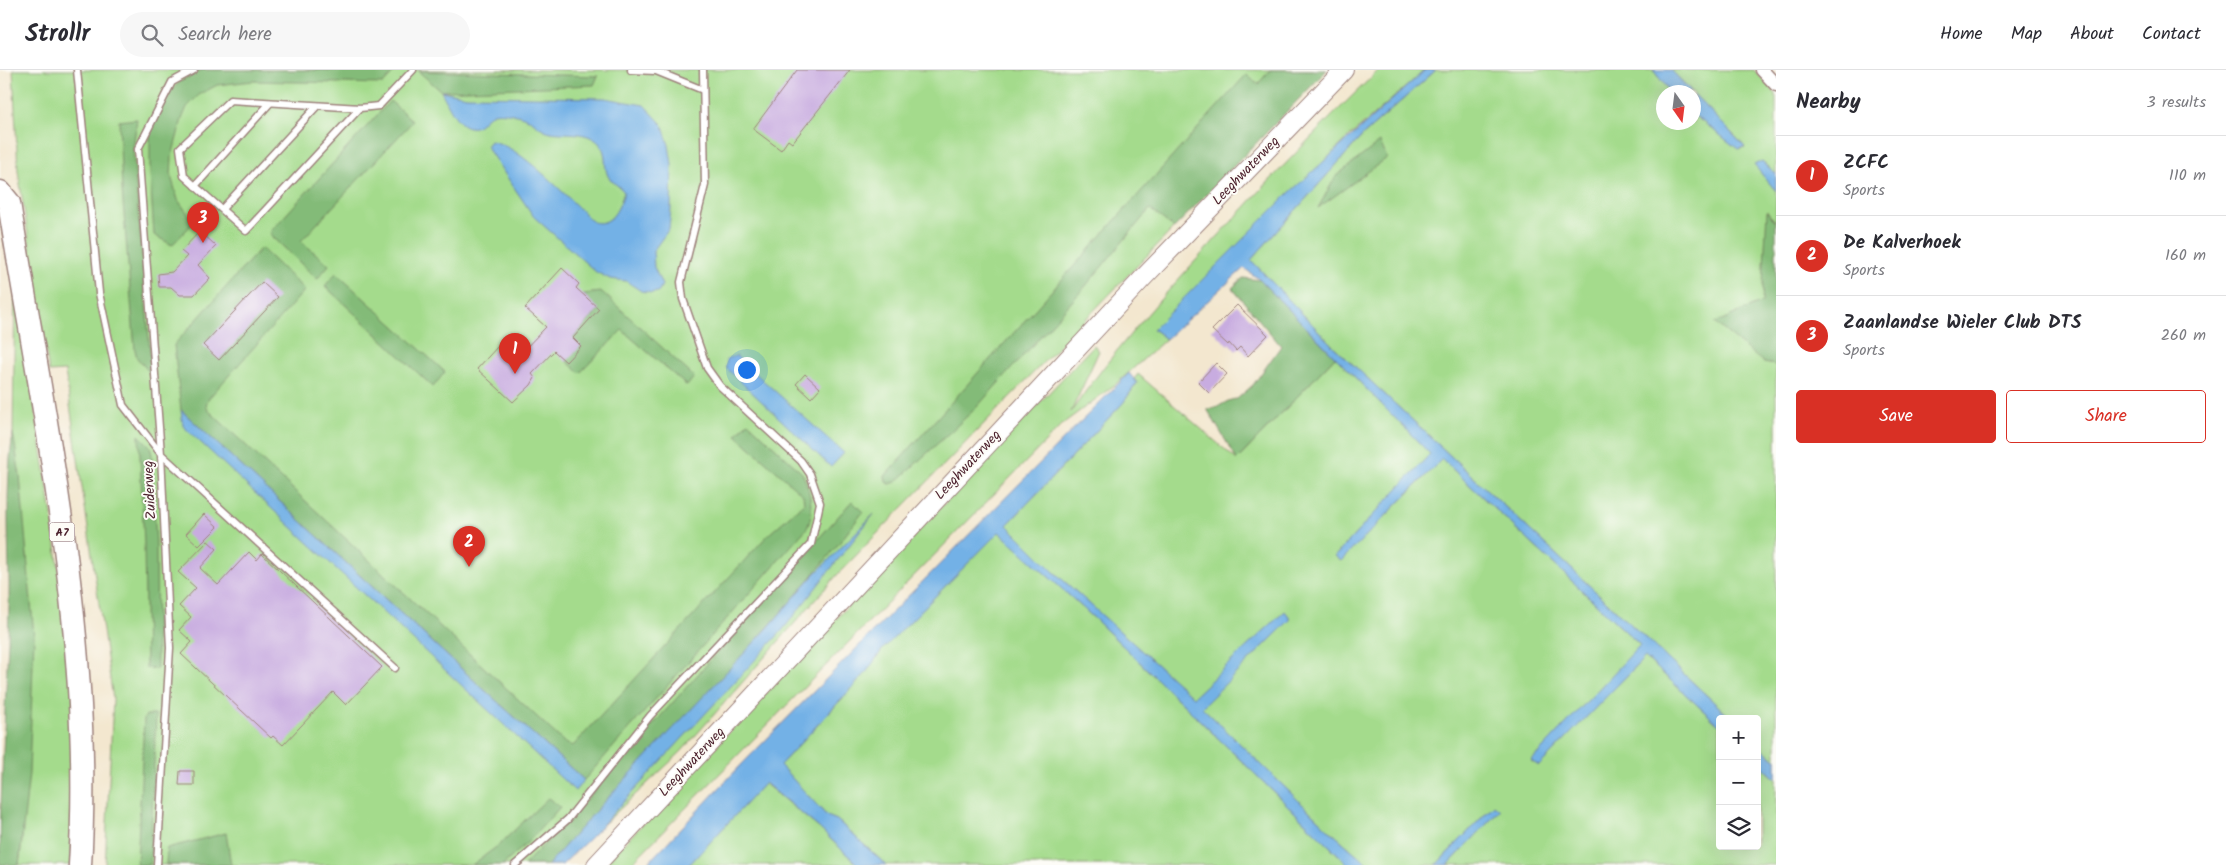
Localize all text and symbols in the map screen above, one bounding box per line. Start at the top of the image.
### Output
search box [120,12,470,57]
text: Strollr [25,15,90,54]
text: Search here [178,20,272,50]
text: Home [1940,20,1983,49]
text: Map [2011,20,2042,49]
text: About [2070,20,2114,49]
text: Contact [2142,20,2201,49]
icon: search [138,21,166,49]
north arrow [1656,85,1701,130]
text: Nearby [1796,86,1861,119]
text: 3 results [2147,90,2206,115]
street label: Leeghwaterweg [1207,131,1285,211]
text: ZCFC [1843,148,1889,178]
text: 1 [1810,163,1814,188]
text: 110 m [2169,163,2206,188]
text: Sports [1843,178,1885,203]
pin: 3 [187,202,219,243]
text: De Kalverhoek [1843,228,1961,258]
text: 2 [1807,243,1817,268]
text: 160 m [2165,243,2206,268]
text: Sports [1843,258,1885,283]
text: Zaanlandse Wieler Club DTS [1843,308,2081,338]
text: 3 [1808,323,1816,348]
text: 260 m [2161,323,2206,348]
pin: 1 [499,333,531,374]
text: Sports [1843,338,1885,363]
your location [734,357,760,383]
button: Save [1796,390,1996,443]
button: Share [2006,390,2206,443]
street label: Leeghwaterweg [930,425,1006,505]
street label: Zuiderweg [137,460,163,520]
road number: A7 [50,522,74,542]
pin: 2 [453,526,485,567]
map controls [1716,715,1761,850]
button: + [1716,715,1761,760]
street label: Leeghwaterweg [654,722,730,802]
button: − [1716,760,1761,805]
button: layers [1716,805,1761,850]

